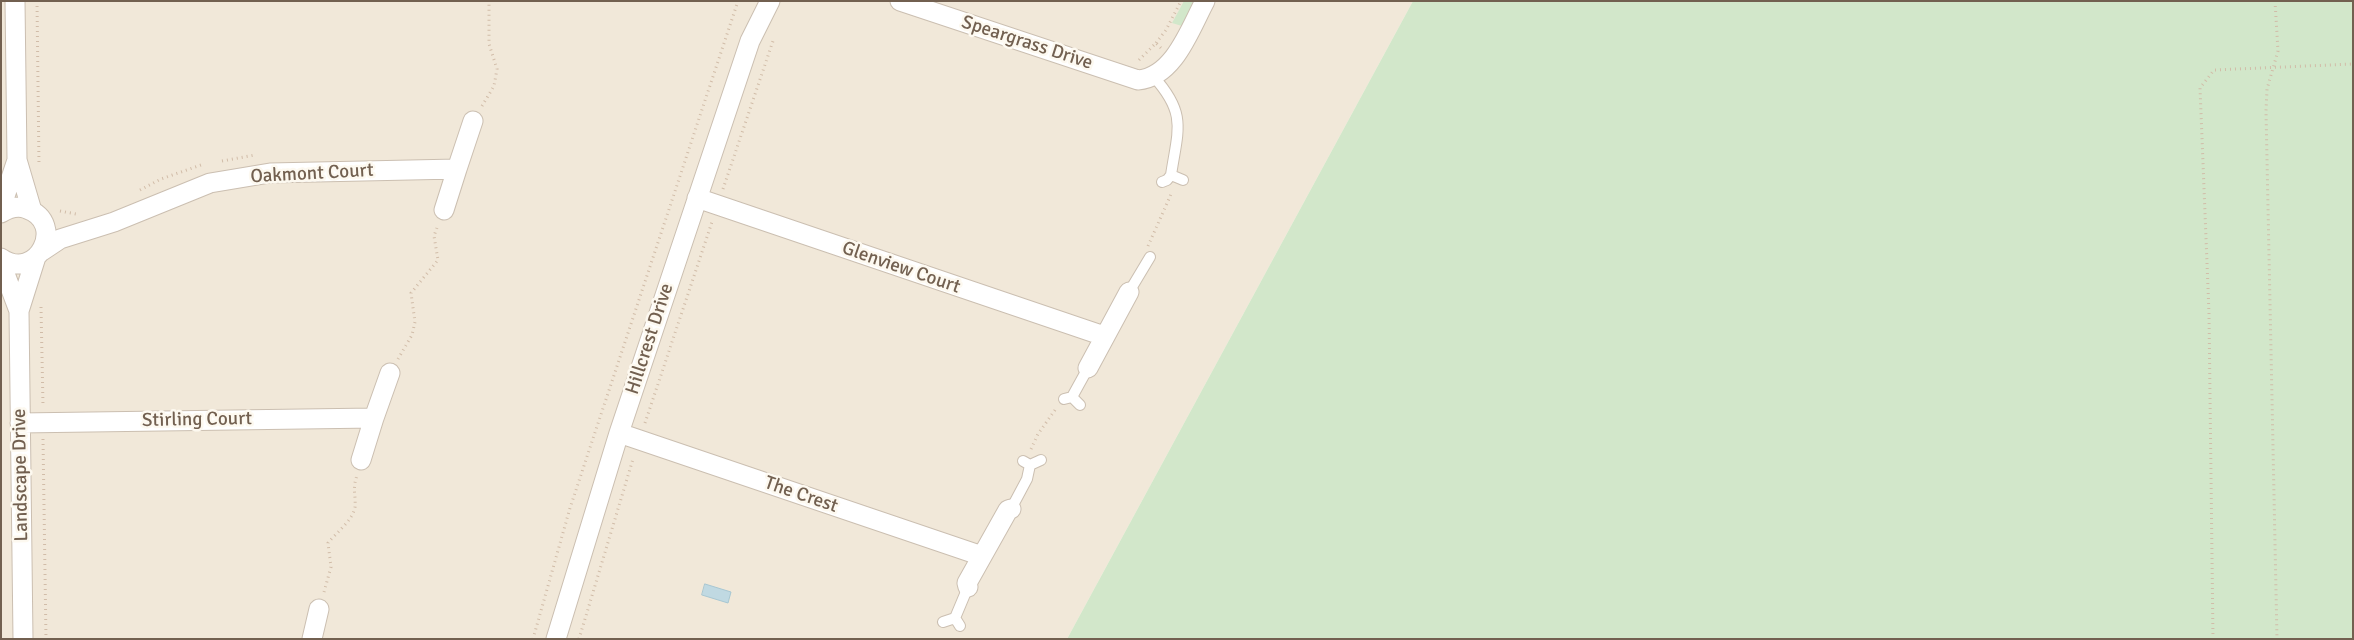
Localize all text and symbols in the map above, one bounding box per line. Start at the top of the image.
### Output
street label: Speargrass Drive [959,11,1095,75]
street label: Oakmont Court [250,159,374,189]
street label: Glenview Court [839,237,963,299]
street label: Hillcrest Drive [621,281,679,397]
street label: Landscape Drive [8,408,34,542]
street label: Stirling Court [142,408,252,432]
street label: The Crest [761,472,841,518]

